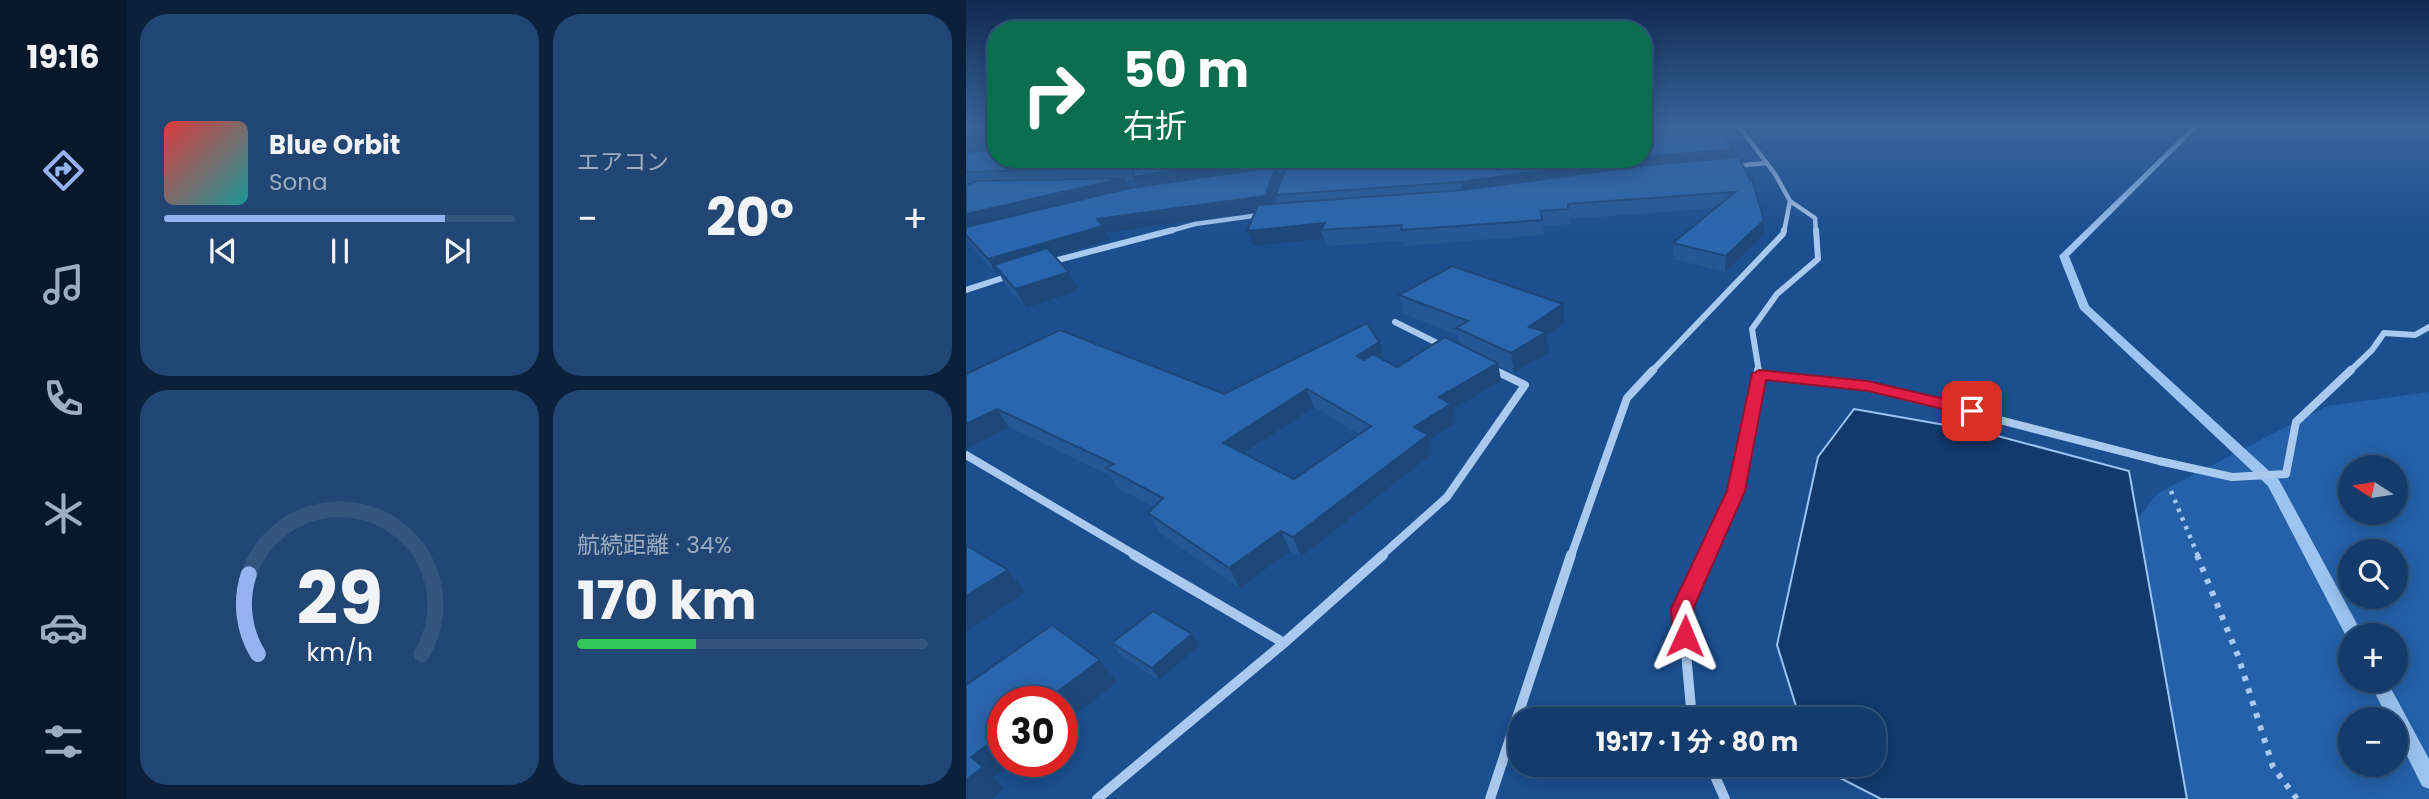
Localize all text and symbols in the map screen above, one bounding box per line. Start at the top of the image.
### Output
text: 19:16 [26,34,100,79]
text: 50 m [1123,36,1249,104]
icon: right [1008,49,1099,140]
text: 右折 [1123,103,1187,148]
text: Blue Orbit [269,127,400,163]
icon: directions [39,146,88,195]
text: エアコン [577,146,669,178]
text: Sona [269,166,328,198]
text: 20° [706,181,794,254]
text: − [577,192,598,245]
text: + [902,192,928,245]
icon: previous [204,232,242,270]
icon: pause [321,232,359,270]
icon: next [438,232,476,270]
icon: music [39,260,88,309]
icon: phone [39,374,88,423]
pin [1942,381,2002,441]
icon: arrive [1953,392,1991,430]
north arrow [2338,455,2408,525]
map controls [2338,455,2408,777]
icon: climate [39,489,88,538]
text: 航続距離 · 34% [577,529,732,561]
button: search [2338,539,2408,609]
text: 29 [296,548,383,649]
text: 170 km [577,564,757,637]
position arrow [1648,599,1722,673]
icon: car [39,603,88,652]
button: + [2338,623,2408,693]
text: km/h [306,634,373,669]
speed limit sign: 30 [987,686,1078,777]
button: − [2338,707,2408,777]
icon: filters [39,717,88,766]
text: 19:17 · 1 分 · 80 m [1596,724,1798,760]

